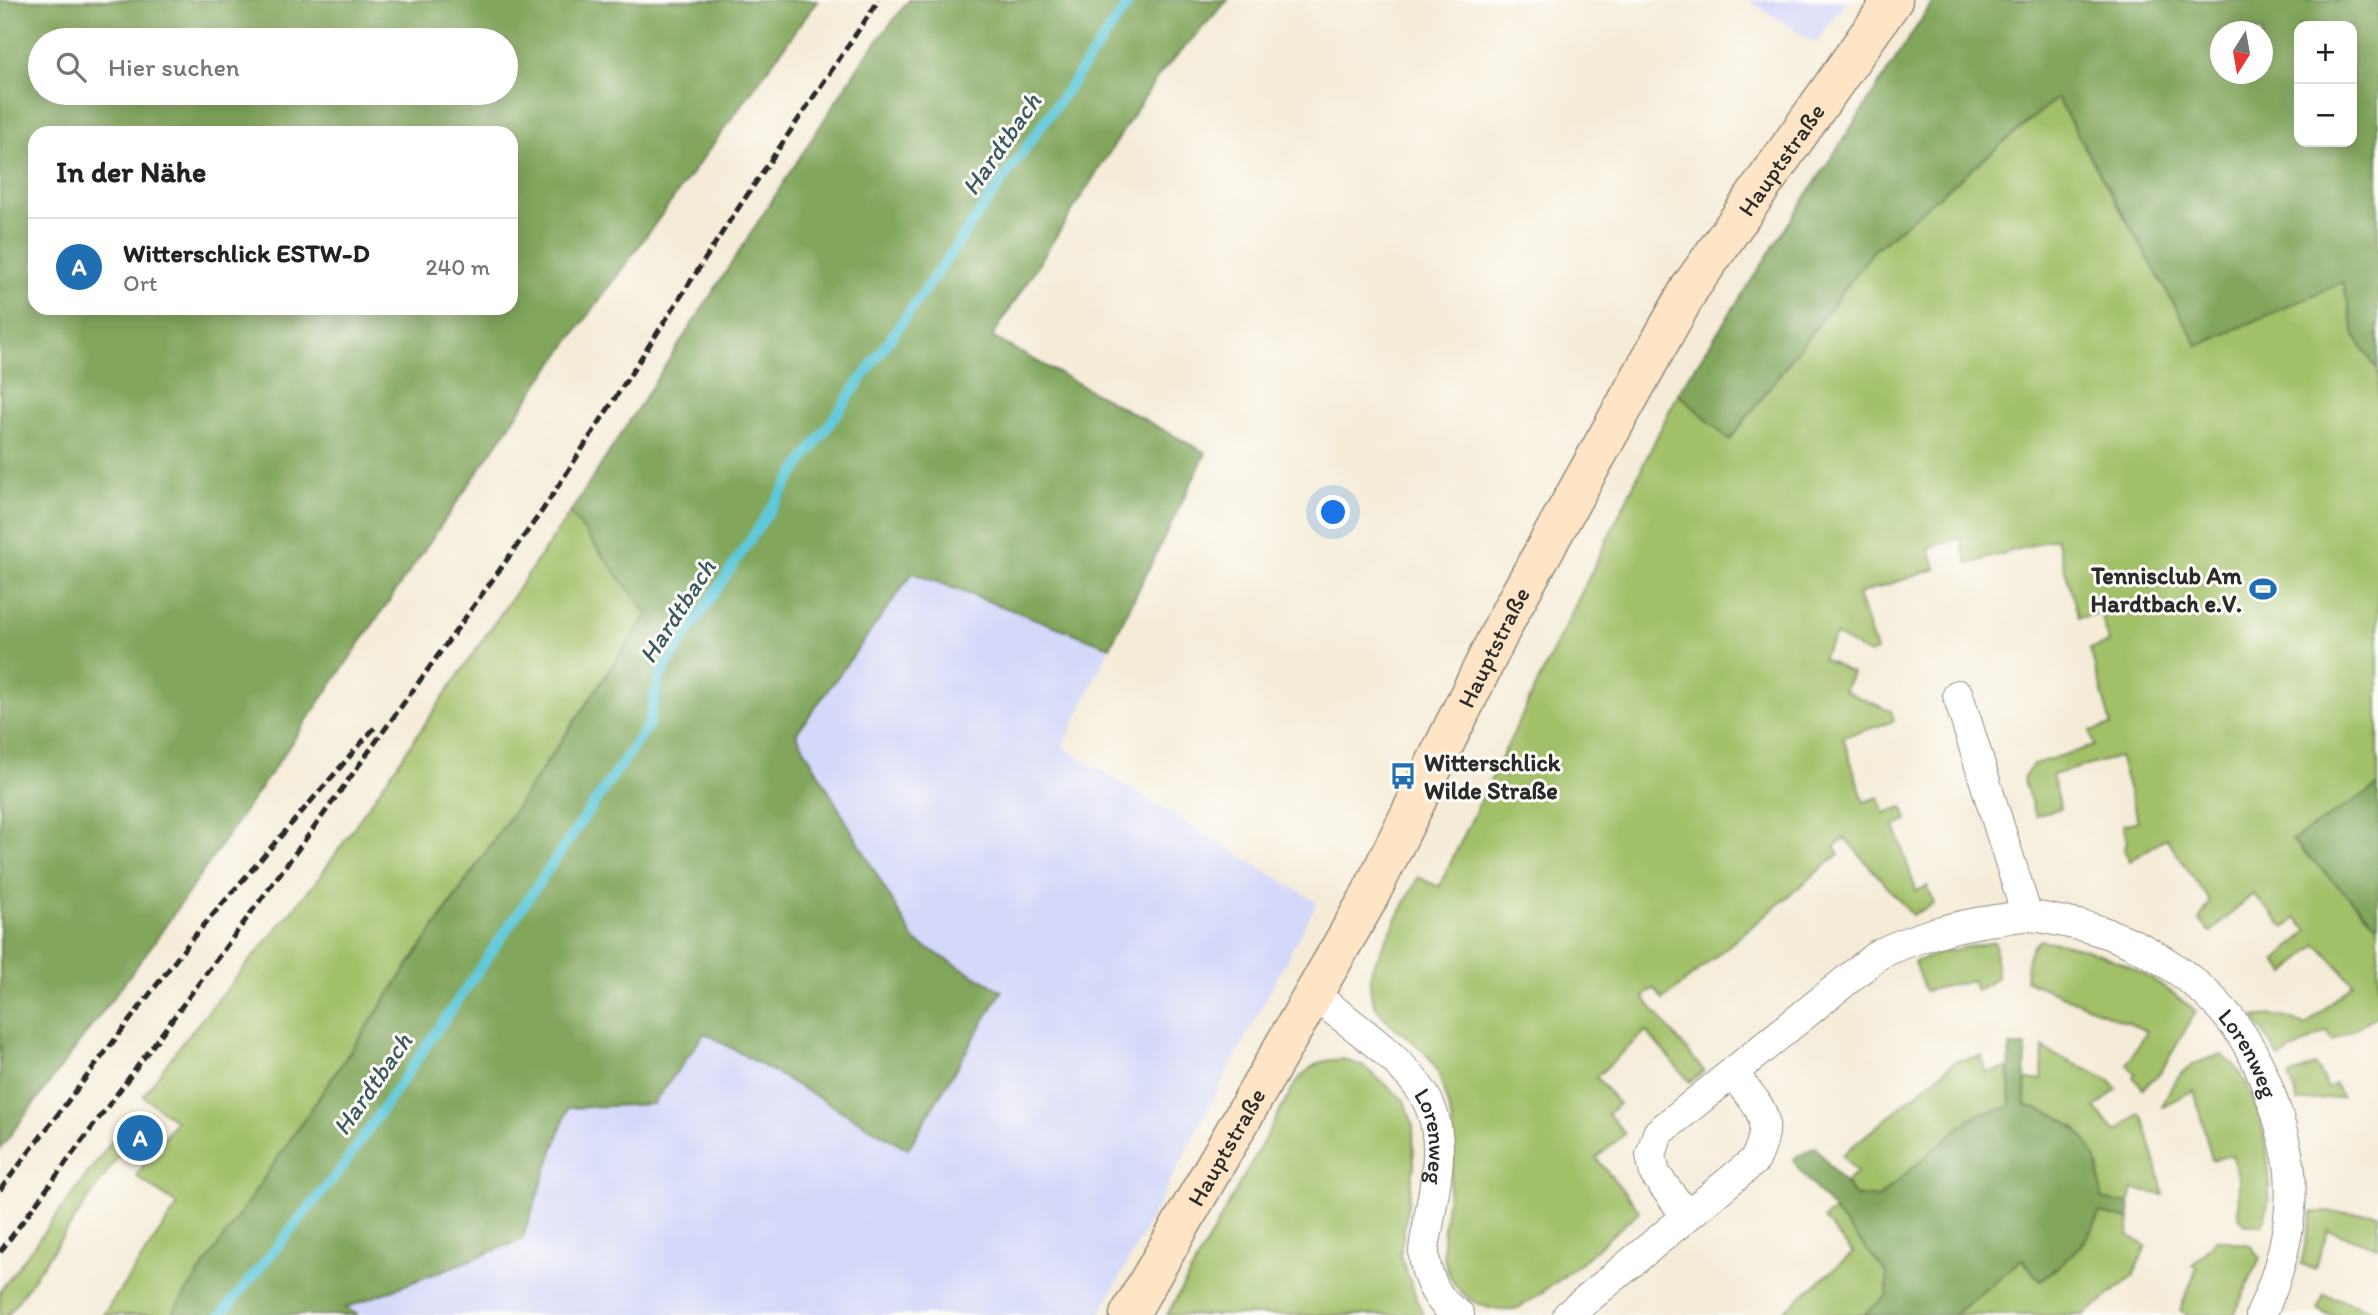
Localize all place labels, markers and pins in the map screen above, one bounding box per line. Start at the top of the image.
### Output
place label: Tennisclub Am Hardtbach e.V. [2090,561,2243,618]
sports icon: Tennisclub Am Hardtbach e.V. [2248,574,2278,604]
place label: Witterschlick Wilde Straße [1424,748,1561,805]
bus stop icon: Witterschlick Wilde Straße [1388,761,1418,791]
pin: A [117,1112,163,1164]

